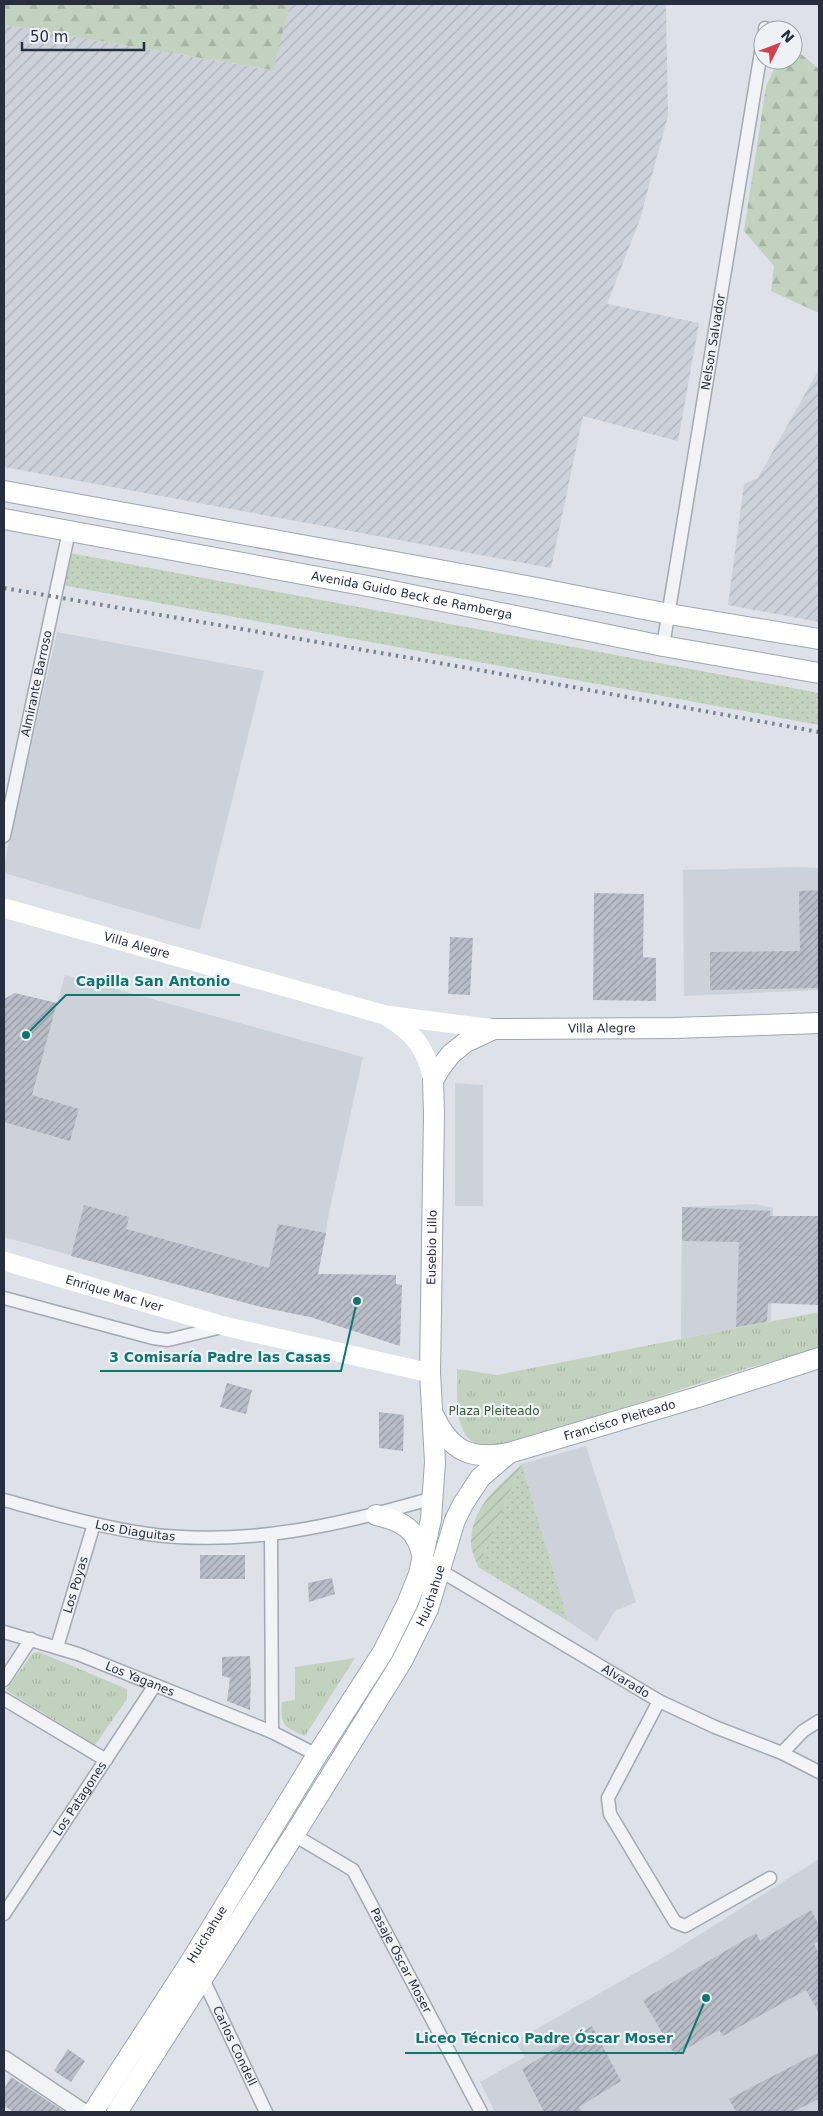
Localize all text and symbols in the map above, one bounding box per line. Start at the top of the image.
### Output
scale bar [22,20,145,52]
north arrow [753,20,803,70]
text: N [778,27,798,46]
text: 50 m [30,28,68,46]
street label: Nelson Salvador [698,293,728,391]
street label: Avenida Guido Beck de Ramberga [310,569,514,622]
street label: Almirante Barroso [18,629,55,738]
street label: Villa Alegre [102,929,171,961]
callout: Capilla San Antonio [66,966,240,995]
text: Capilla San Antonio [76,973,231,989]
street label: Villa Alegre [568,1021,636,1036]
street label: Eusebio Lillo [424,1210,440,1285]
street label: Enrique Mac Iver [64,1273,165,1315]
callout: 3 Comisaría Padre las Casas [100,1342,341,1371]
text: 3 Comisaría Padre las Casas [109,1349,331,1365]
street label: Francisco Pleiteado [562,1397,677,1443]
park label: Plaza Pleiteado [448,1404,540,1418]
street label: Los Diaguitas [94,1517,176,1544]
street label: Los Poyas [61,1555,91,1615]
street label: Huichahue [413,1563,448,1629]
street label: Los Yaganes [103,1659,177,1699]
street label: Alvarado [599,1661,652,1701]
street label: Los Patagones [50,1759,110,1839]
street label: Huichahue [184,1904,230,1966]
street label: Pasaje Óscar Moser [367,1906,434,2016]
street label: Carlos Condell [210,2004,260,2088]
callout: Liceo Técnico Padre Óscar Moser [405,2024,683,2053]
text: Liceo Técnico Padre Óscar Moser [415,2029,673,2046]

